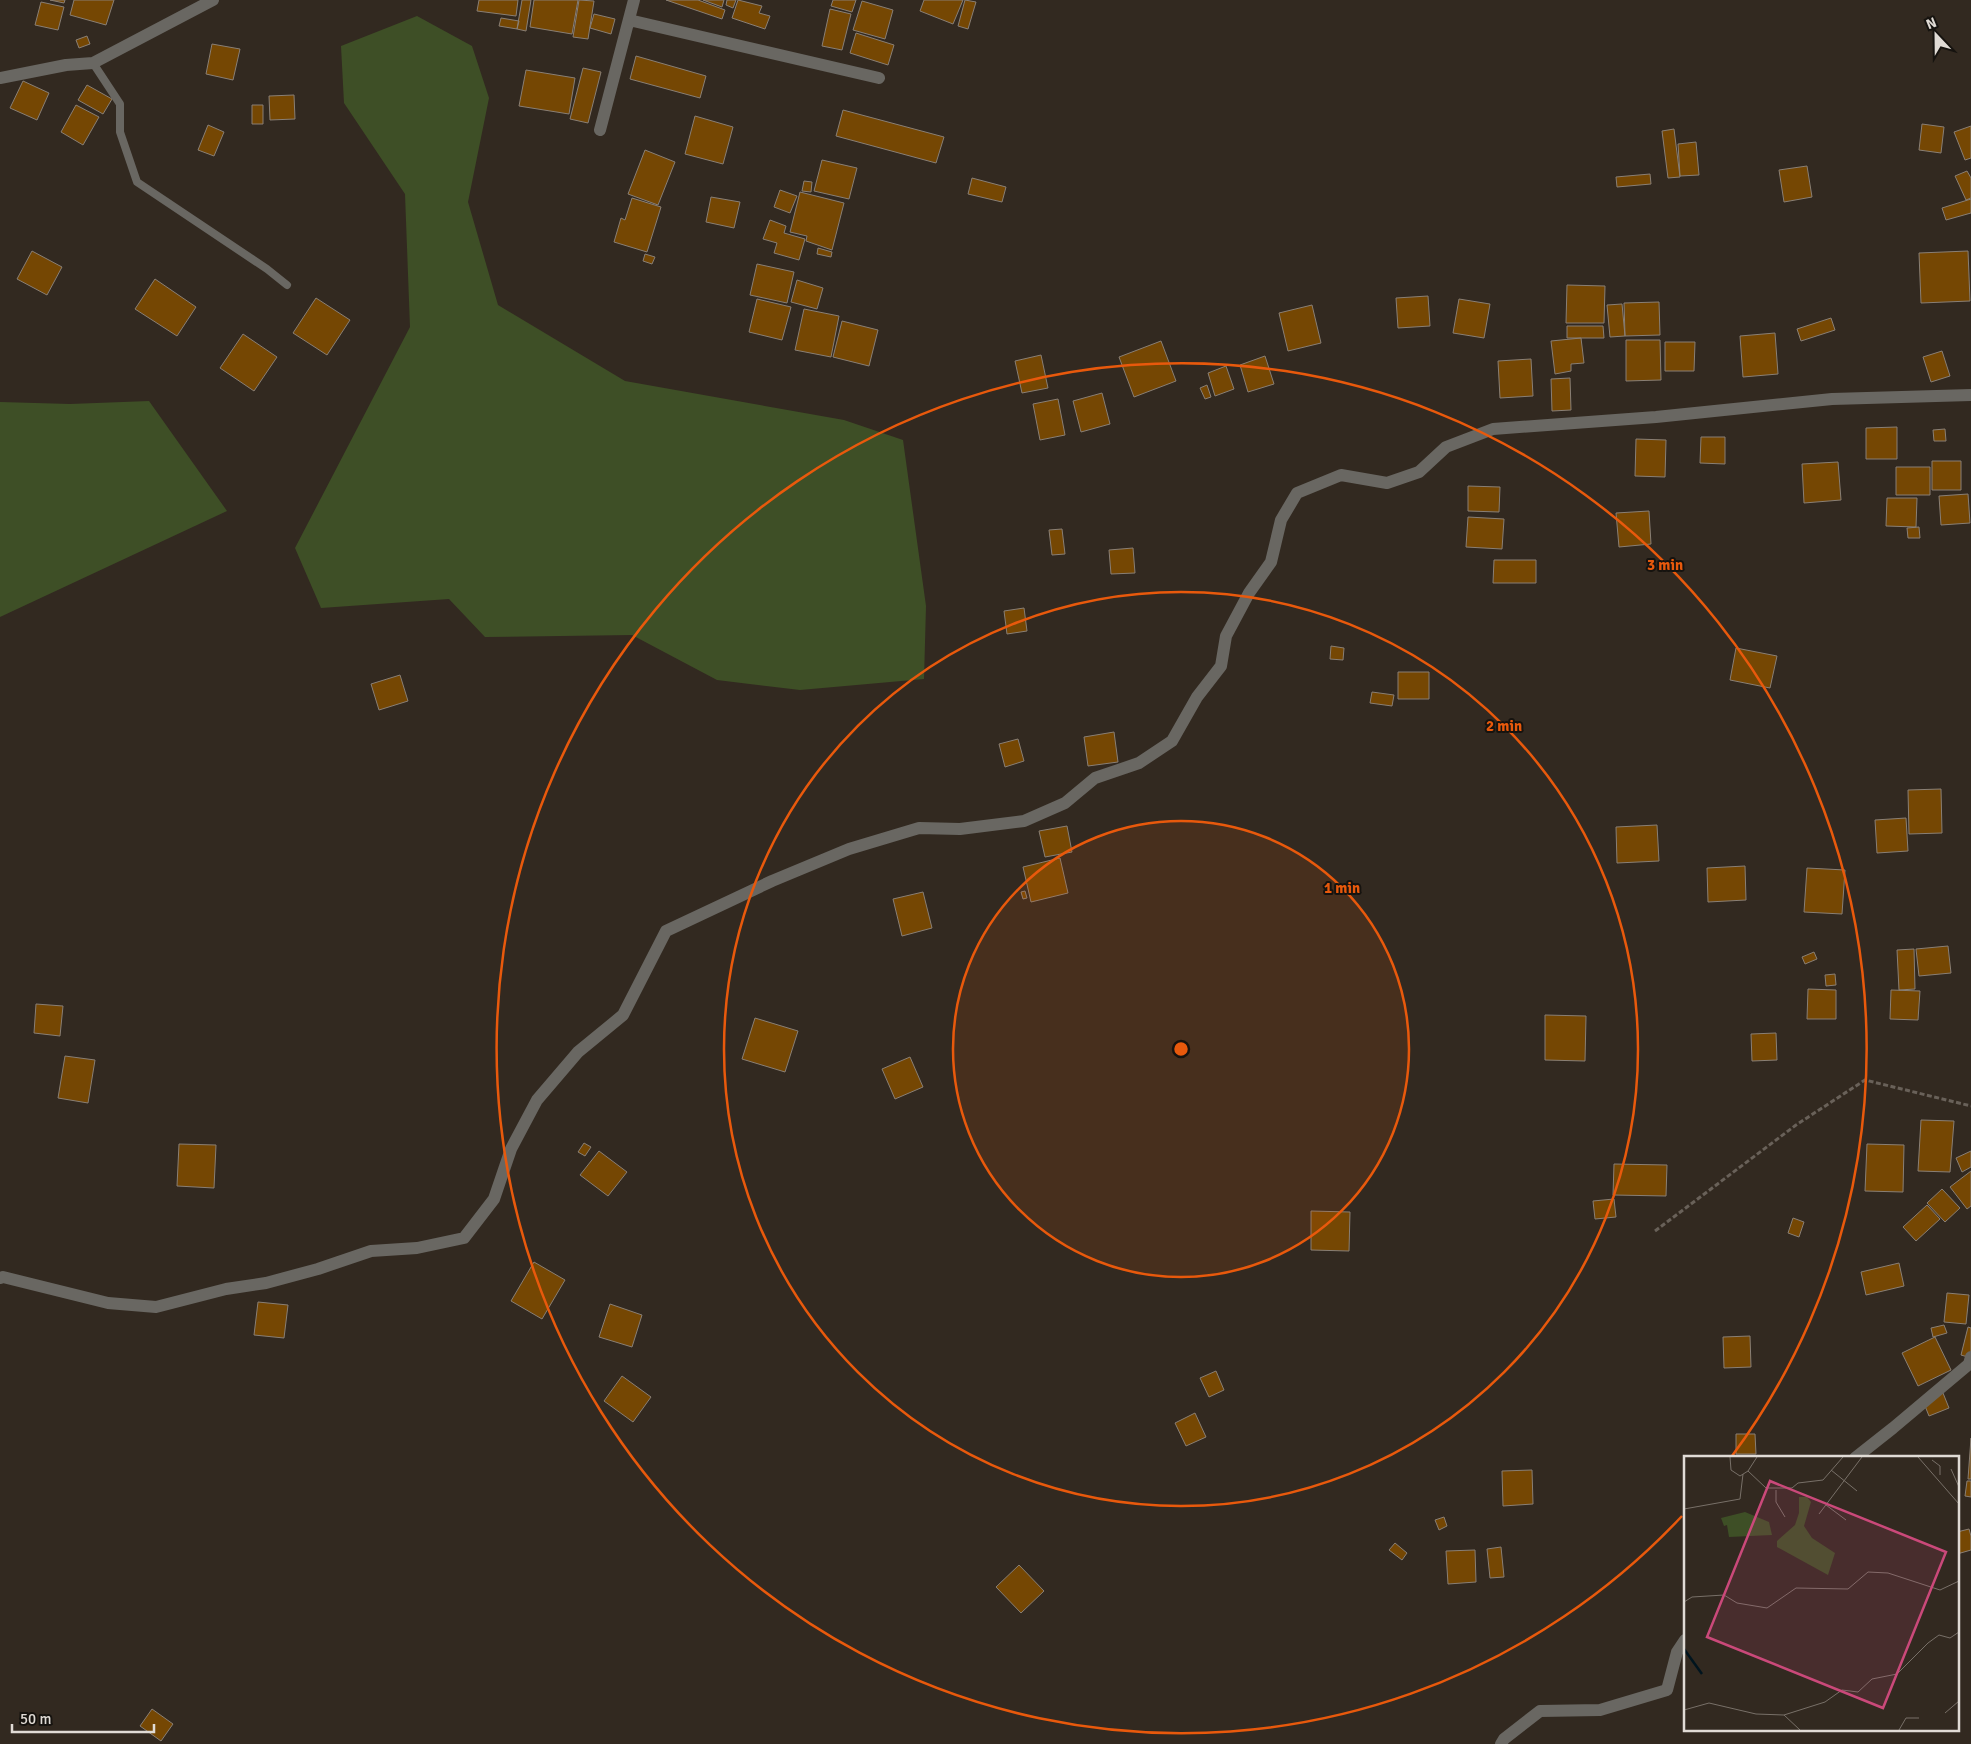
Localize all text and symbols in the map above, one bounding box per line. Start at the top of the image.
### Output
north arrow [1911,10,1961,60]
text: N [1924,14,1939,33]
text: 3 min [1647,556,1683,574]
text: 2 min [1486,717,1522,735]
text: 1 min [1324,879,1360,897]
centre of rings [1172,1040,1190,1058]
inset map [1684,1456,1958,1732]
scale bar [12,1702,155,1734]
text: 50 m [20,1710,51,1728]

